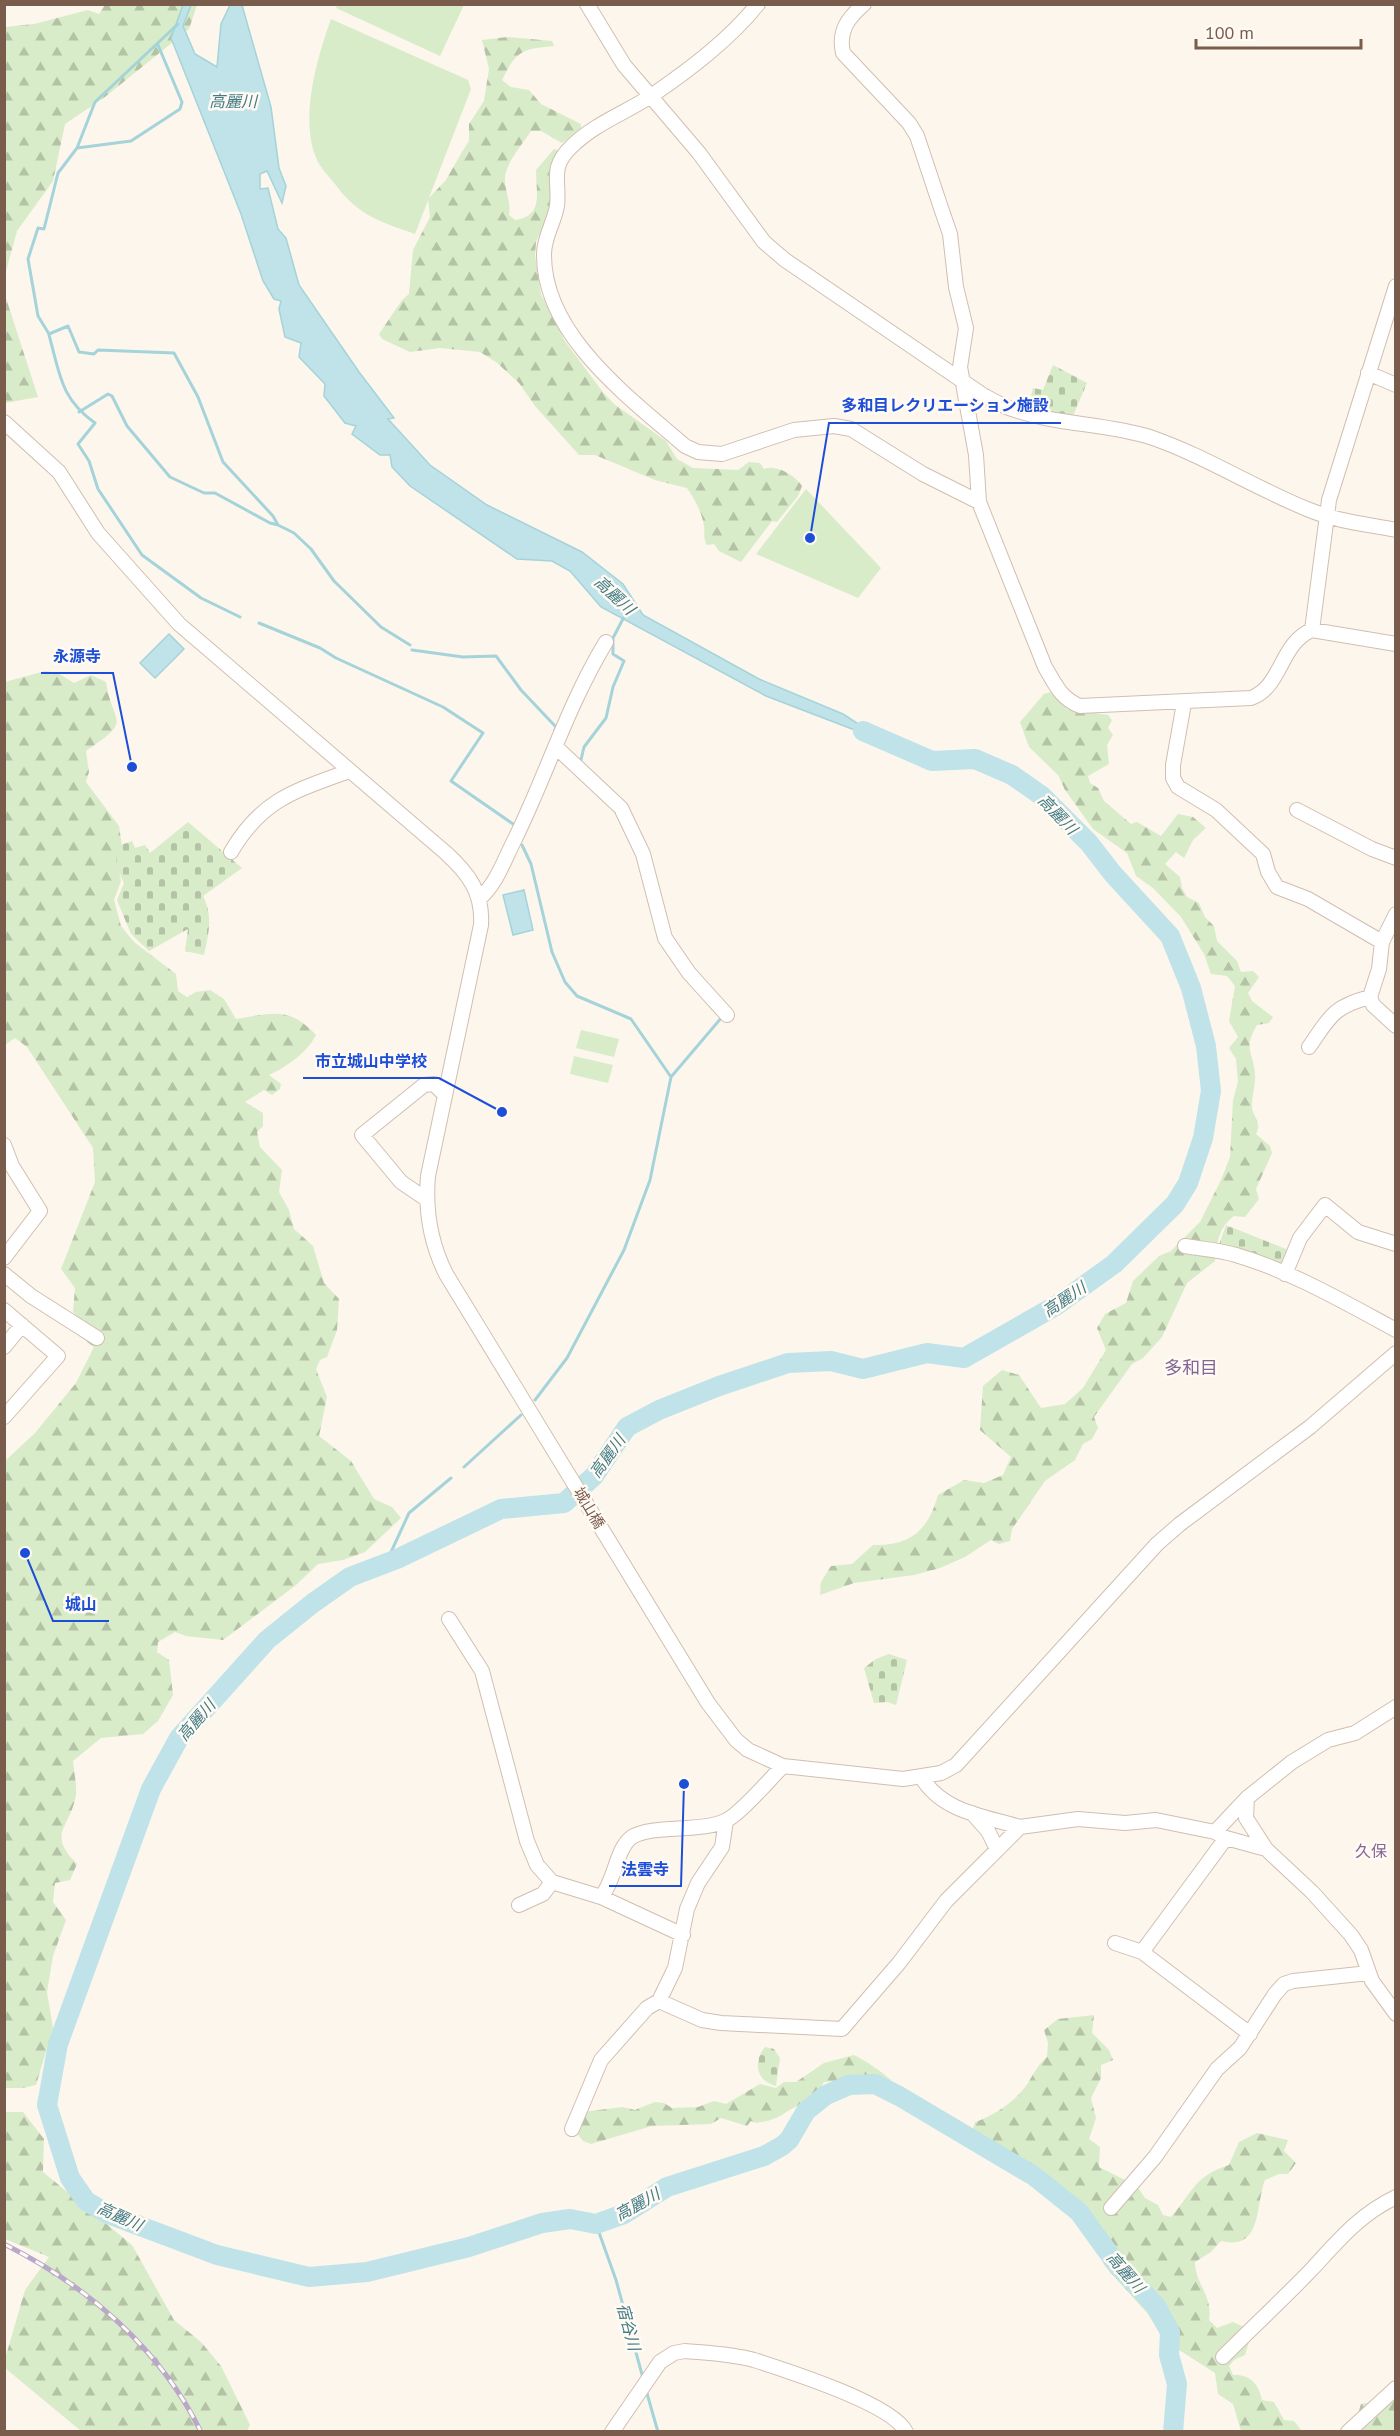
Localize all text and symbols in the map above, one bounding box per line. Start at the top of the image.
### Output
scale bar [1196,12,1361,50]
text: 100 m [1205,21,1254,44]
water label: 高麗川 [209,91,259,111]
callout: 多和目レクリエーション施設 [829,389,1061,423]
text: 多和目レクリエーション施設 [841,395,1049,415]
water label: 高麗川 [591,571,641,620]
callout: 永源寺 [41,639,113,673]
text: 永源寺 [53,646,101,666]
water label: 高麗川 [1034,790,1083,840]
callout: 市立城山中学校 [303,1044,439,1078]
text: 市立城山中学校 [315,1051,427,1071]
water label: 高麗川 [1039,1276,1091,1321]
district label: 多和目 [1164,1356,1218,1379]
water label: 高麗川 [585,1429,630,1481]
street label: 城山橋 [570,1484,609,1532]
callout: 城山 [53,1587,109,1621]
text: 城山 [65,1594,97,1614]
water label: 高麗川 [173,1694,221,1745]
district label: 久保 [1355,1841,1387,1861]
callout: 法雲寺 [609,1852,681,1886]
text: 法雲寺 [621,1859,669,1879]
water label: 高麗川 [611,2183,665,2224]
water label: 高麗川 [94,2197,148,2236]
water label: 高麗川 [1103,2247,1151,2298]
water label: 宿谷川 [613,2301,645,2355]

